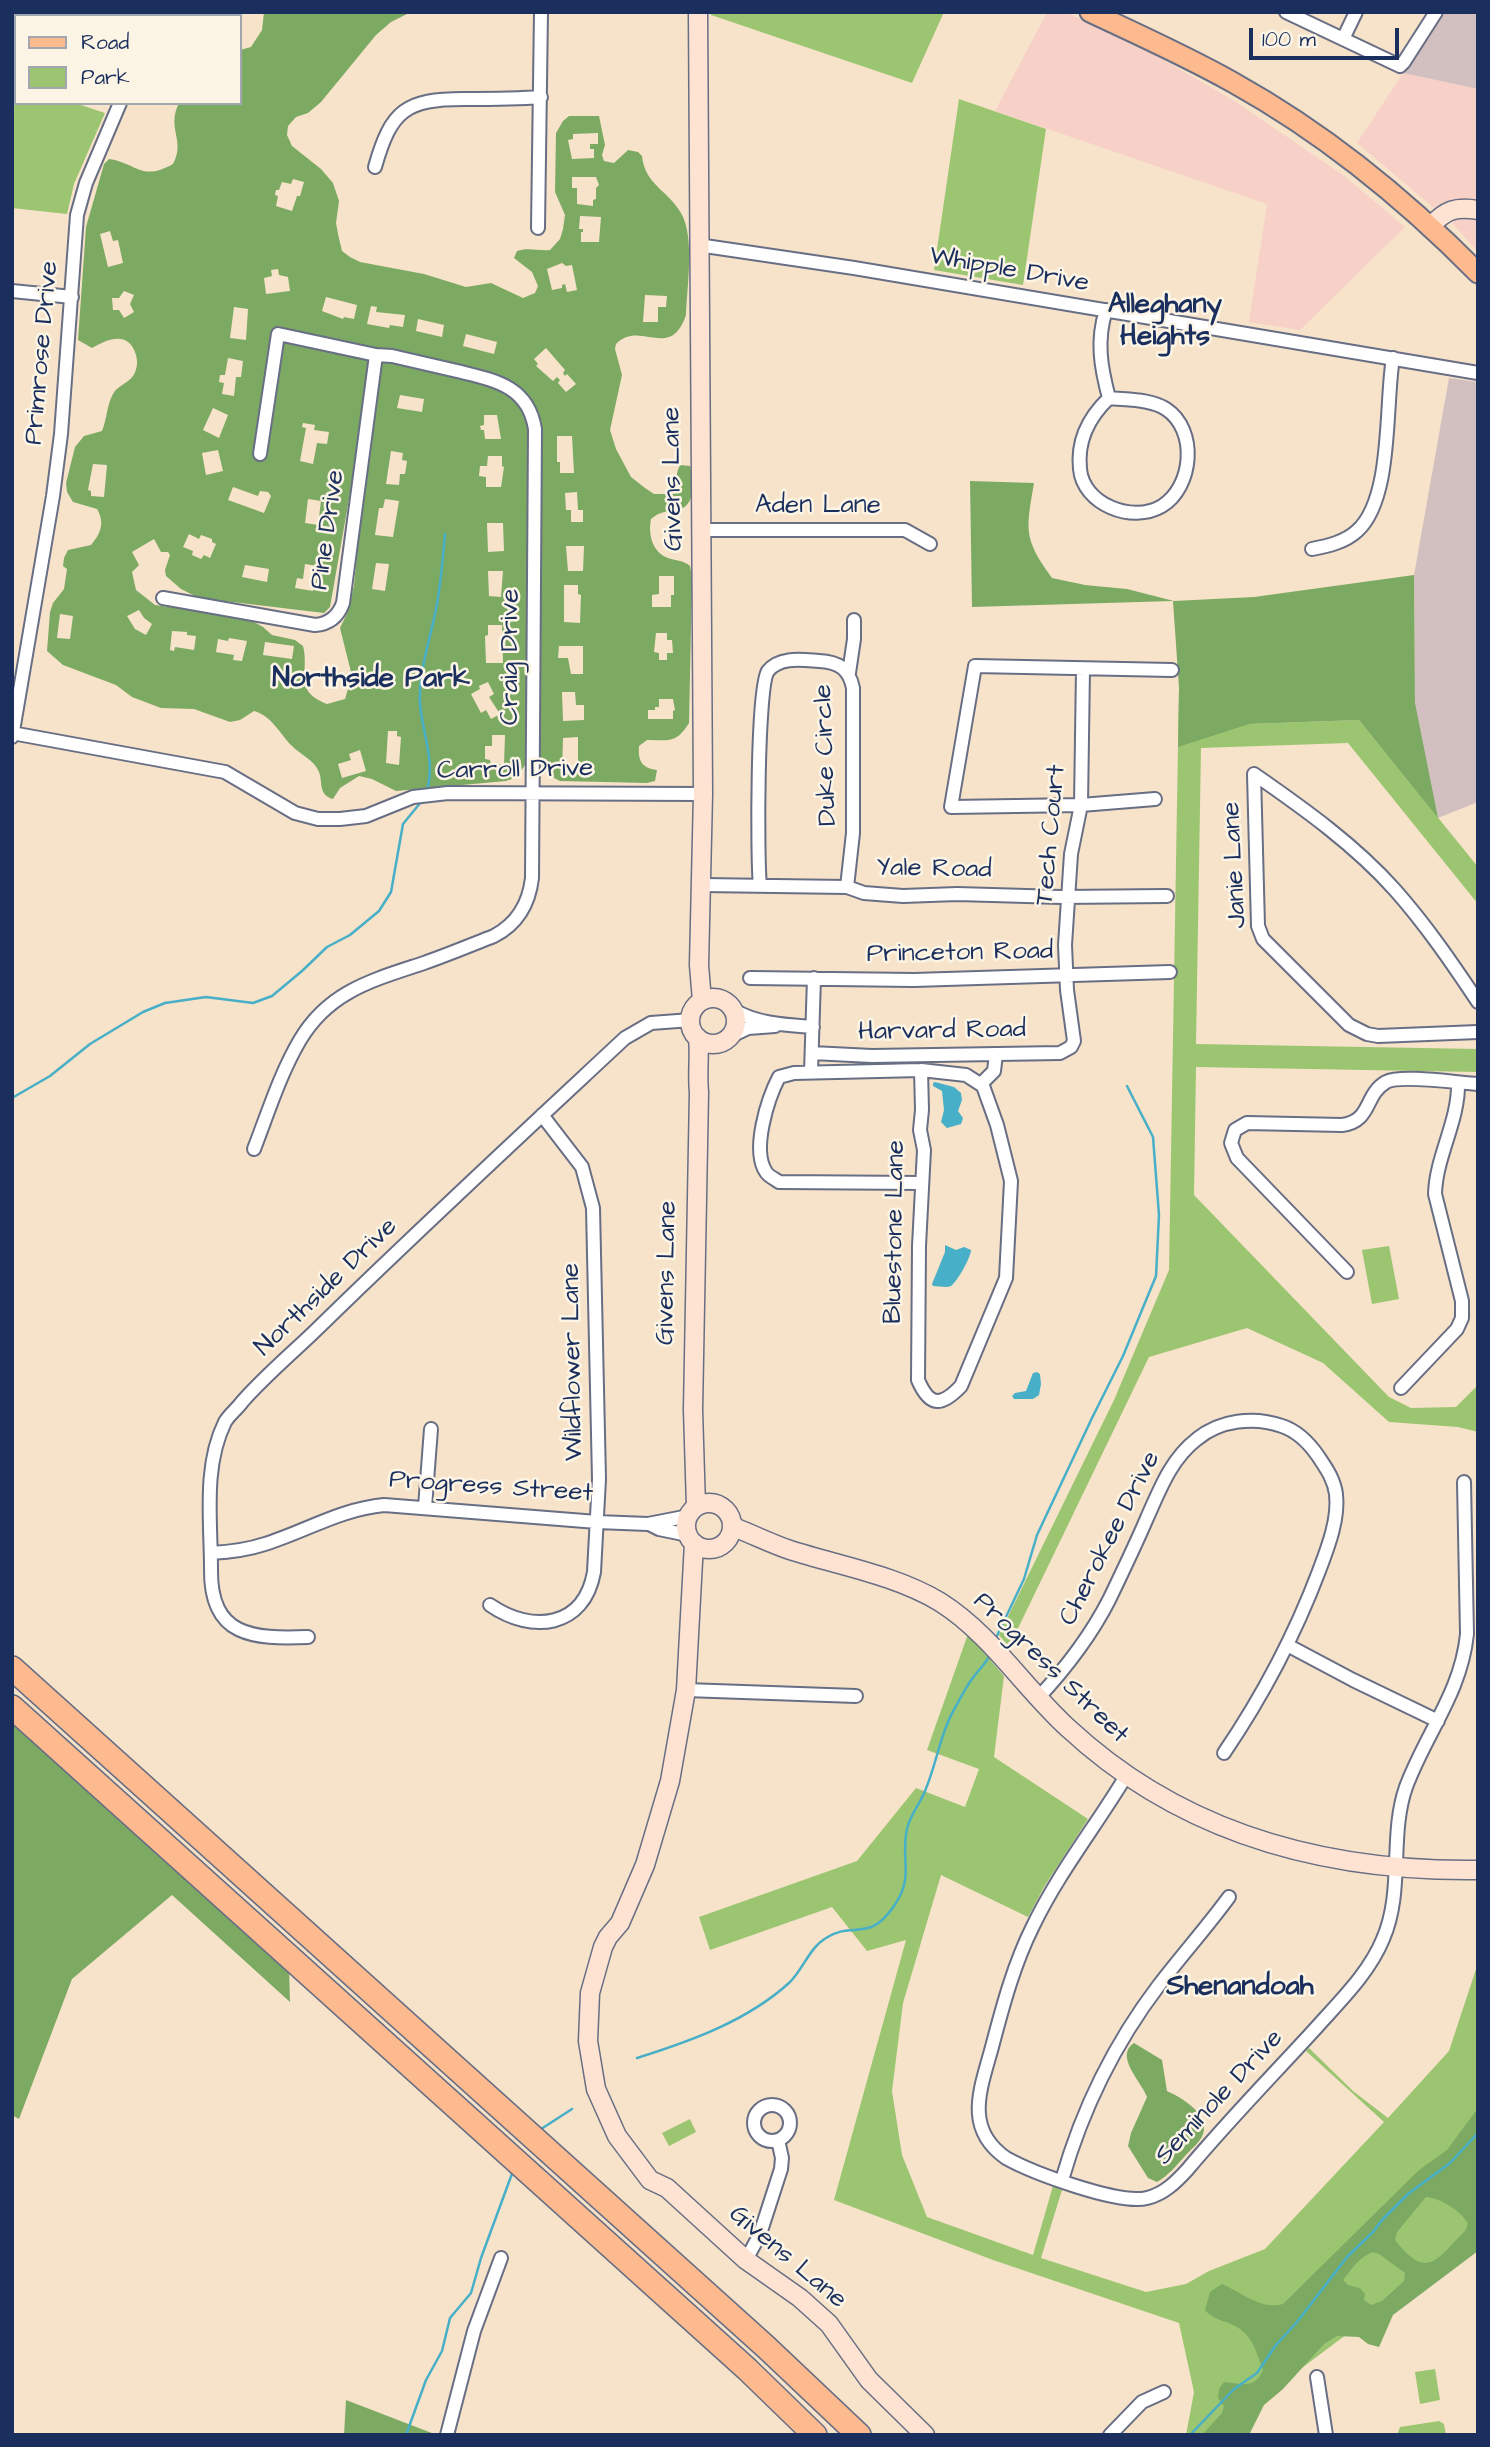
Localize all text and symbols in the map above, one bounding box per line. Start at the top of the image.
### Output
legend [14,14,242,105]
scale bar [1252,14,1402,58]
text: 100 m [1262,25,1316,54]
text: Road [81,28,129,57]
text: Park [81,63,130,92]
street label: Whipple Drive [927,242,1091,300]
street label: Primrose Drive [19,260,67,446]
district label: Alleghany Heights [1108,289,1222,355]
street label: Givens Lane [657,407,691,551]
street label: Pine Drive [305,468,353,592]
street label: Aden Lane [755,491,881,523]
street label: Craig Drive [496,589,528,725]
district label: Northside Park [272,663,470,697]
street label: Duke Circle [809,684,845,826]
street label: Carroll Drive [437,754,593,788]
street label: Tech Court [1030,763,1074,907]
street label: Janie Lane [1217,801,1255,929]
street label: Yale Road [876,853,992,887]
street label: Princeton Road [866,937,1054,971]
street label: Harvard Road [858,1015,1026,1049]
street label: Bluestone Lane [879,1140,913,1324]
street label: Givens Lane [651,1201,685,1345]
street label: Northside Drive [249,1212,405,1364]
street label: Wildflower Lane [557,1263,591,1461]
street label: Cherokee Drive [1054,1447,1168,1631]
street label: Progress Street [388,1465,594,1511]
street label: Progress Street [966,1587,1134,1751]
district label: Shenandoah [1166,1971,1314,2005]
street label: Seminole Drive [1149,2024,1291,2172]
street label: Givens Lane [722,2200,852,2316]

